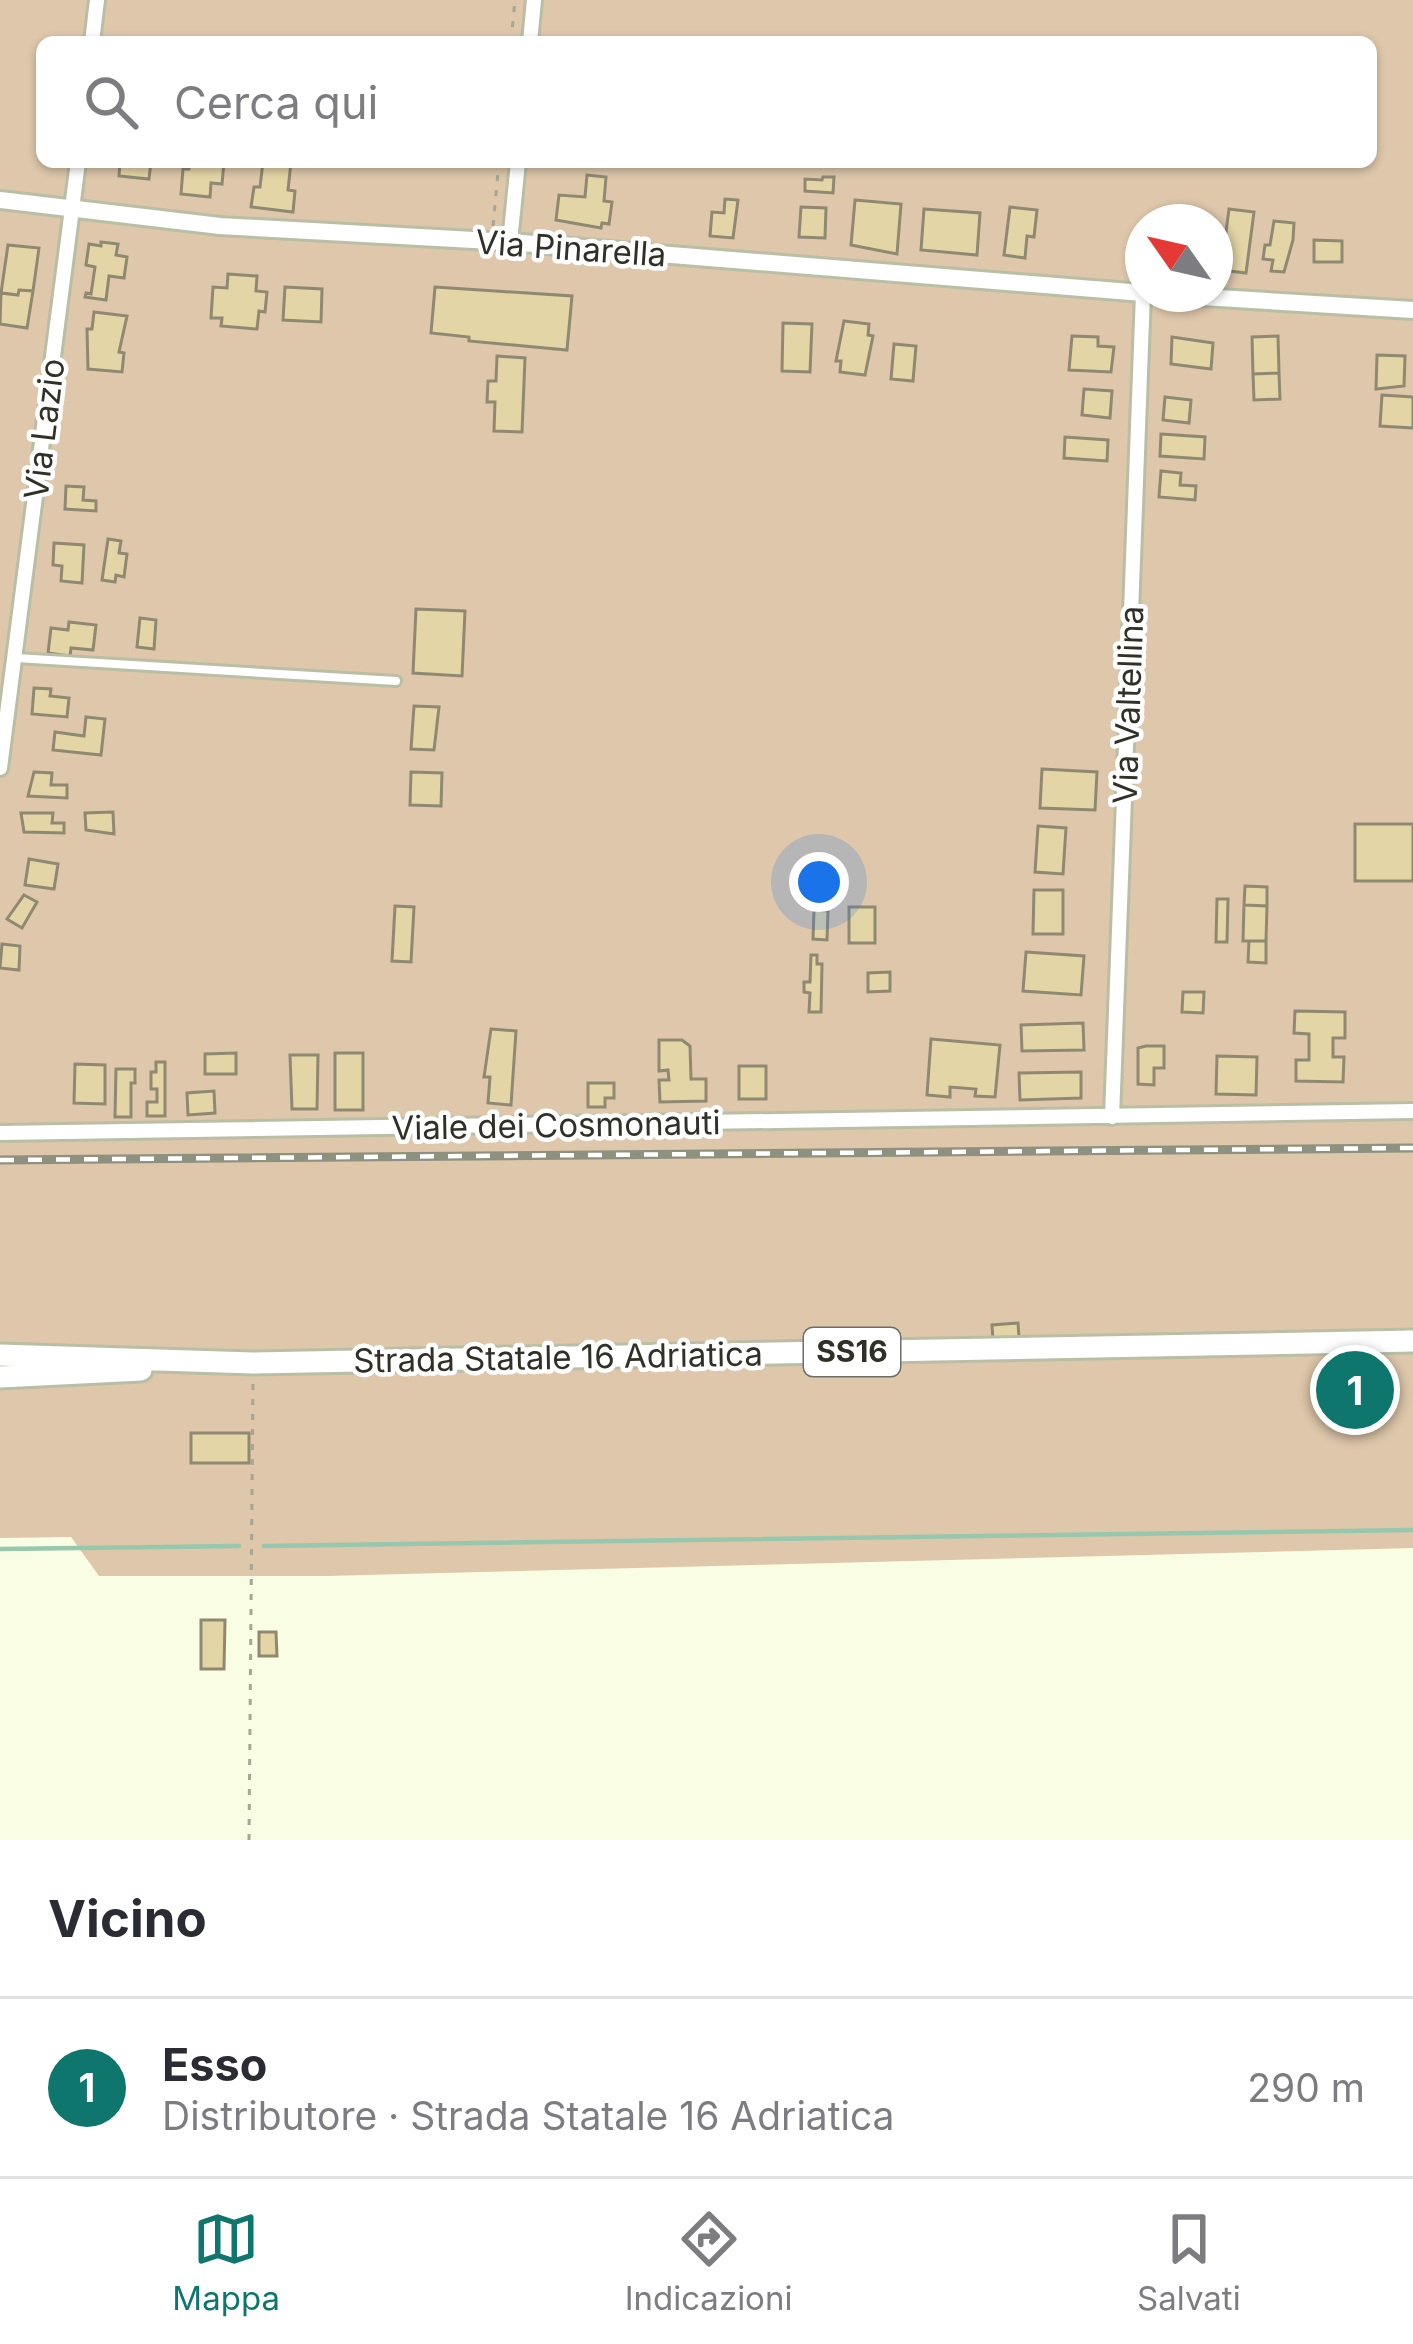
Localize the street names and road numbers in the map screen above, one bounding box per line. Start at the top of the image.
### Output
street label: Via Pinarella [474,221,668,275]
street label: Via Lazio [16,356,72,502]
street label: Via Valtellina [1105,605,1151,805]
street label: Viale dei Cosmonauti [391,1102,721,1148]
road number: SS16 [804,1328,900,1376]
street label: Strada Statale 16 Adriatica [353,1333,763,1381]

